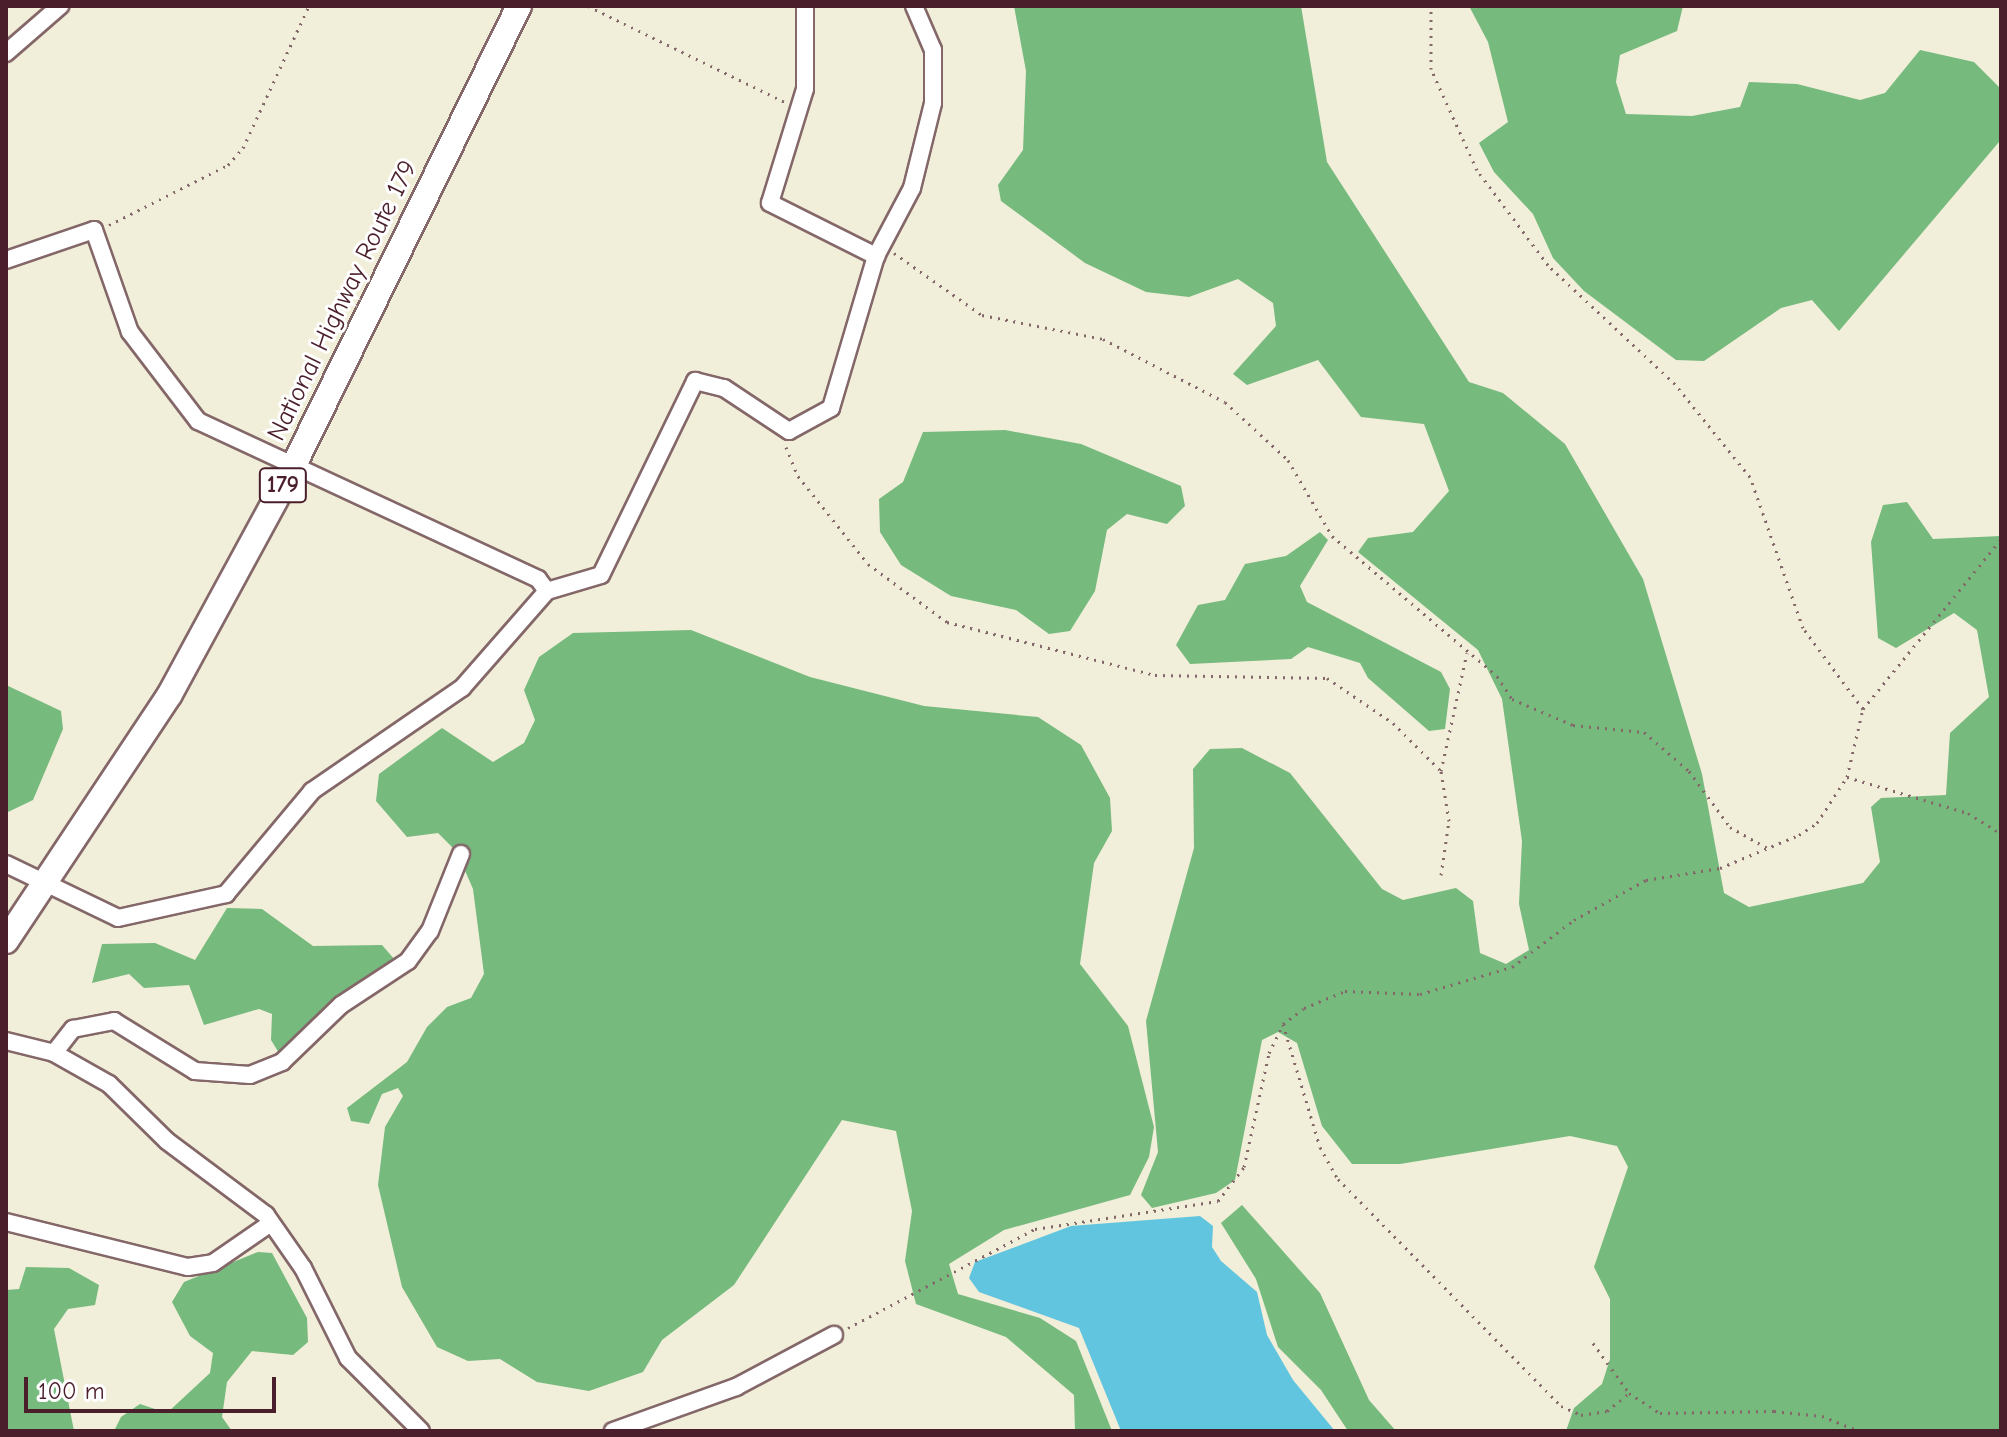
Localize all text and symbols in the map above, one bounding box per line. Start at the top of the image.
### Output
street label: National Highway Route 179 [261,156,425,446]
road number: 179 [257,465,309,505]
scale bar [28,1361,280,1411]
text: 100 m [38,1377,105,1405]

